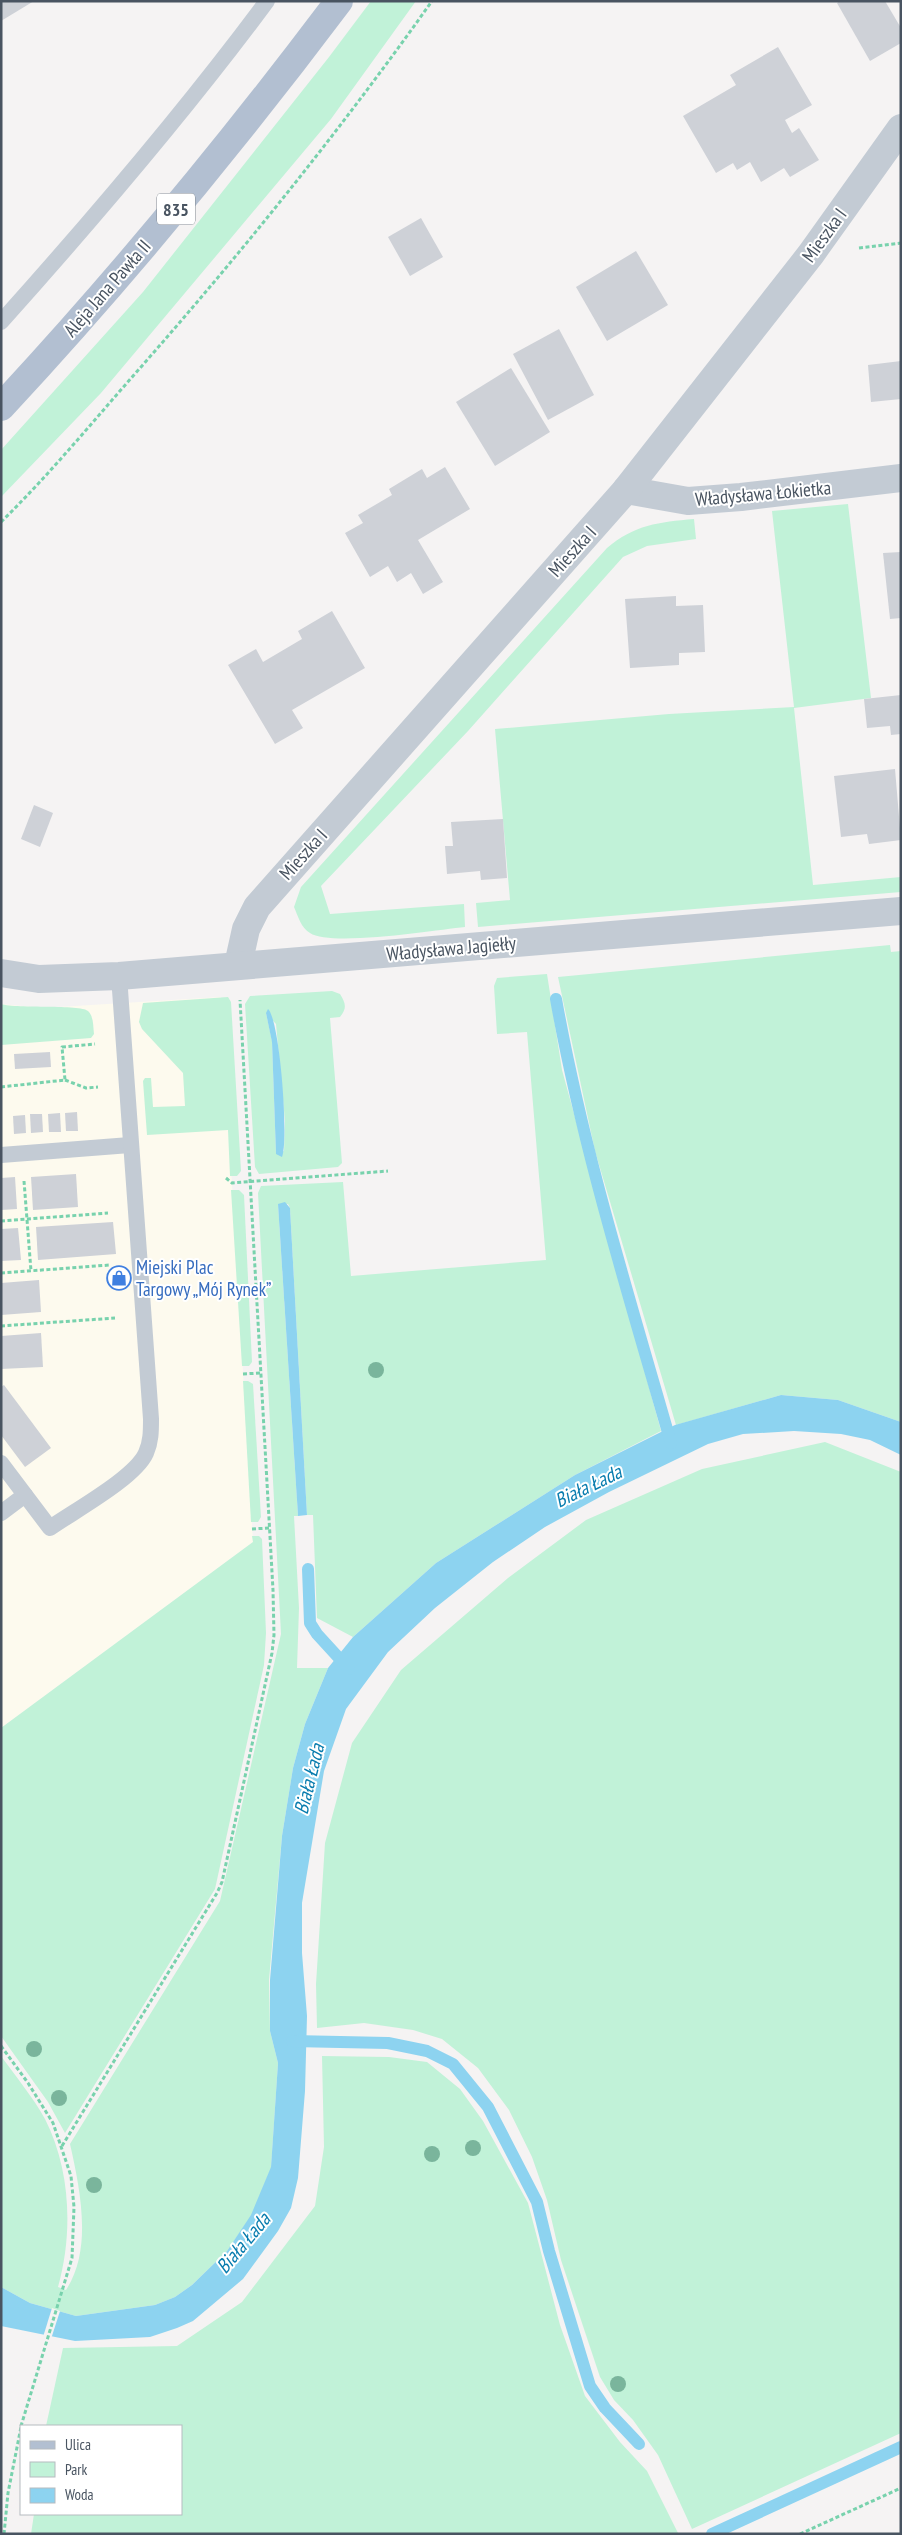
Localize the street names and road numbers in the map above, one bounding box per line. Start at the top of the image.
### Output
road number: 835 [157,193,195,224]
street label: Mieszka I [796,203,852,267]
street label: Aleja Jana Pawła II [58,234,156,342]
street label: Władysława Łokietka [694,475,832,511]
street label: Mieszka I [543,520,601,582]
street label: Mieszka I [274,823,332,885]
street label: Władysława Jagiełły [385,930,518,966]

